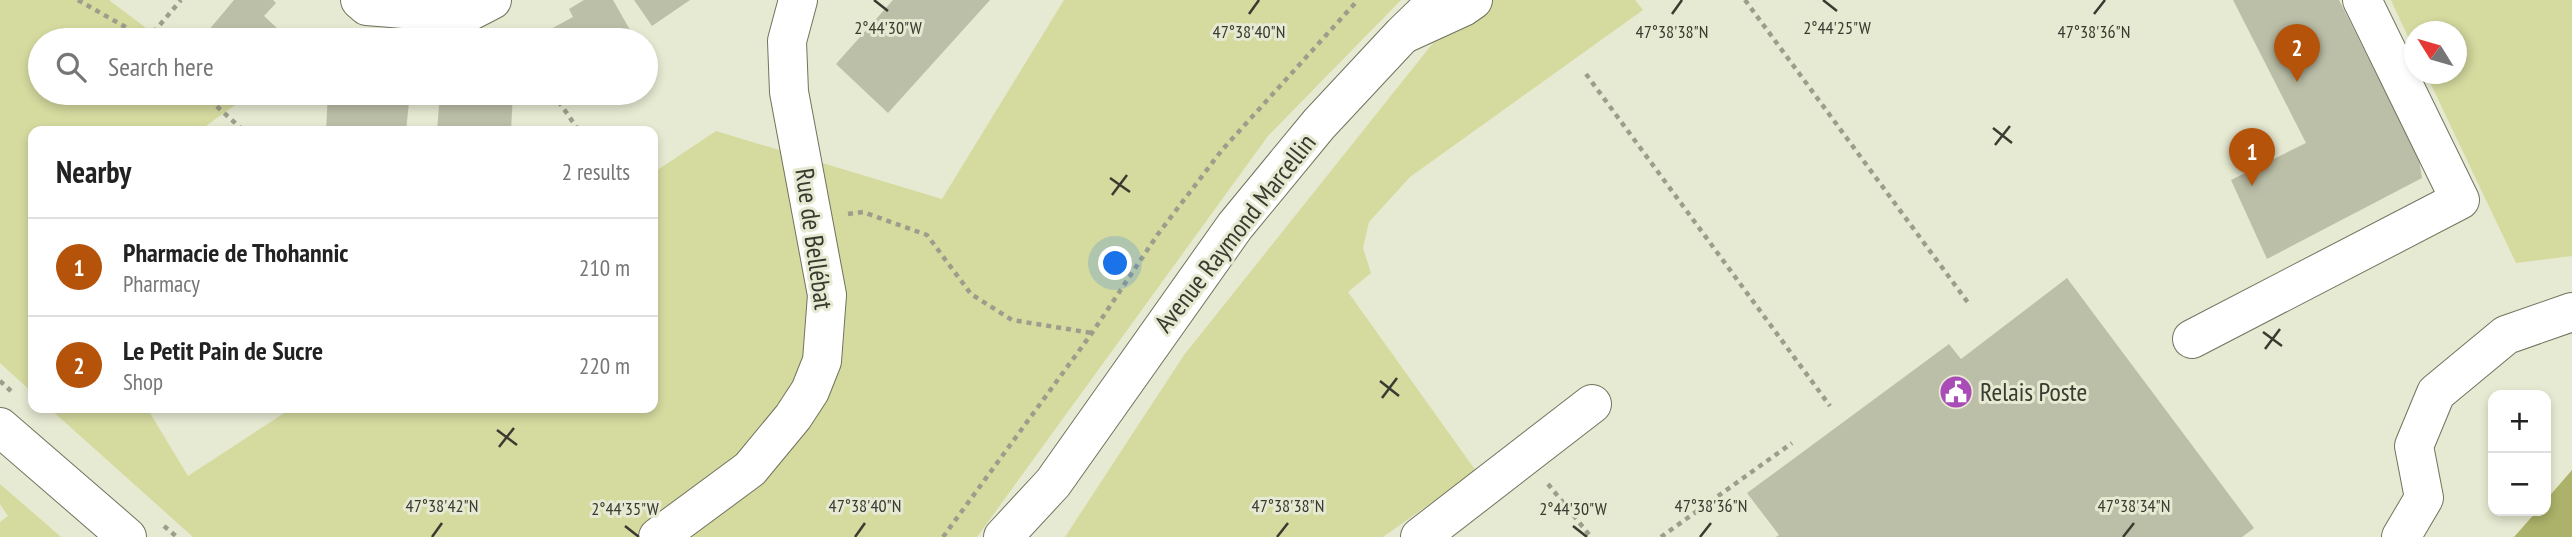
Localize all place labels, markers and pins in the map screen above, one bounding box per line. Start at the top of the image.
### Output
pin: 2 [2274,24,2320,82]
pin: 1 [2229,128,2275,186]
public building icon: Relais Poste [1937,373,1975,411]
place label: Relais Poste [1980,375,2087,408]

